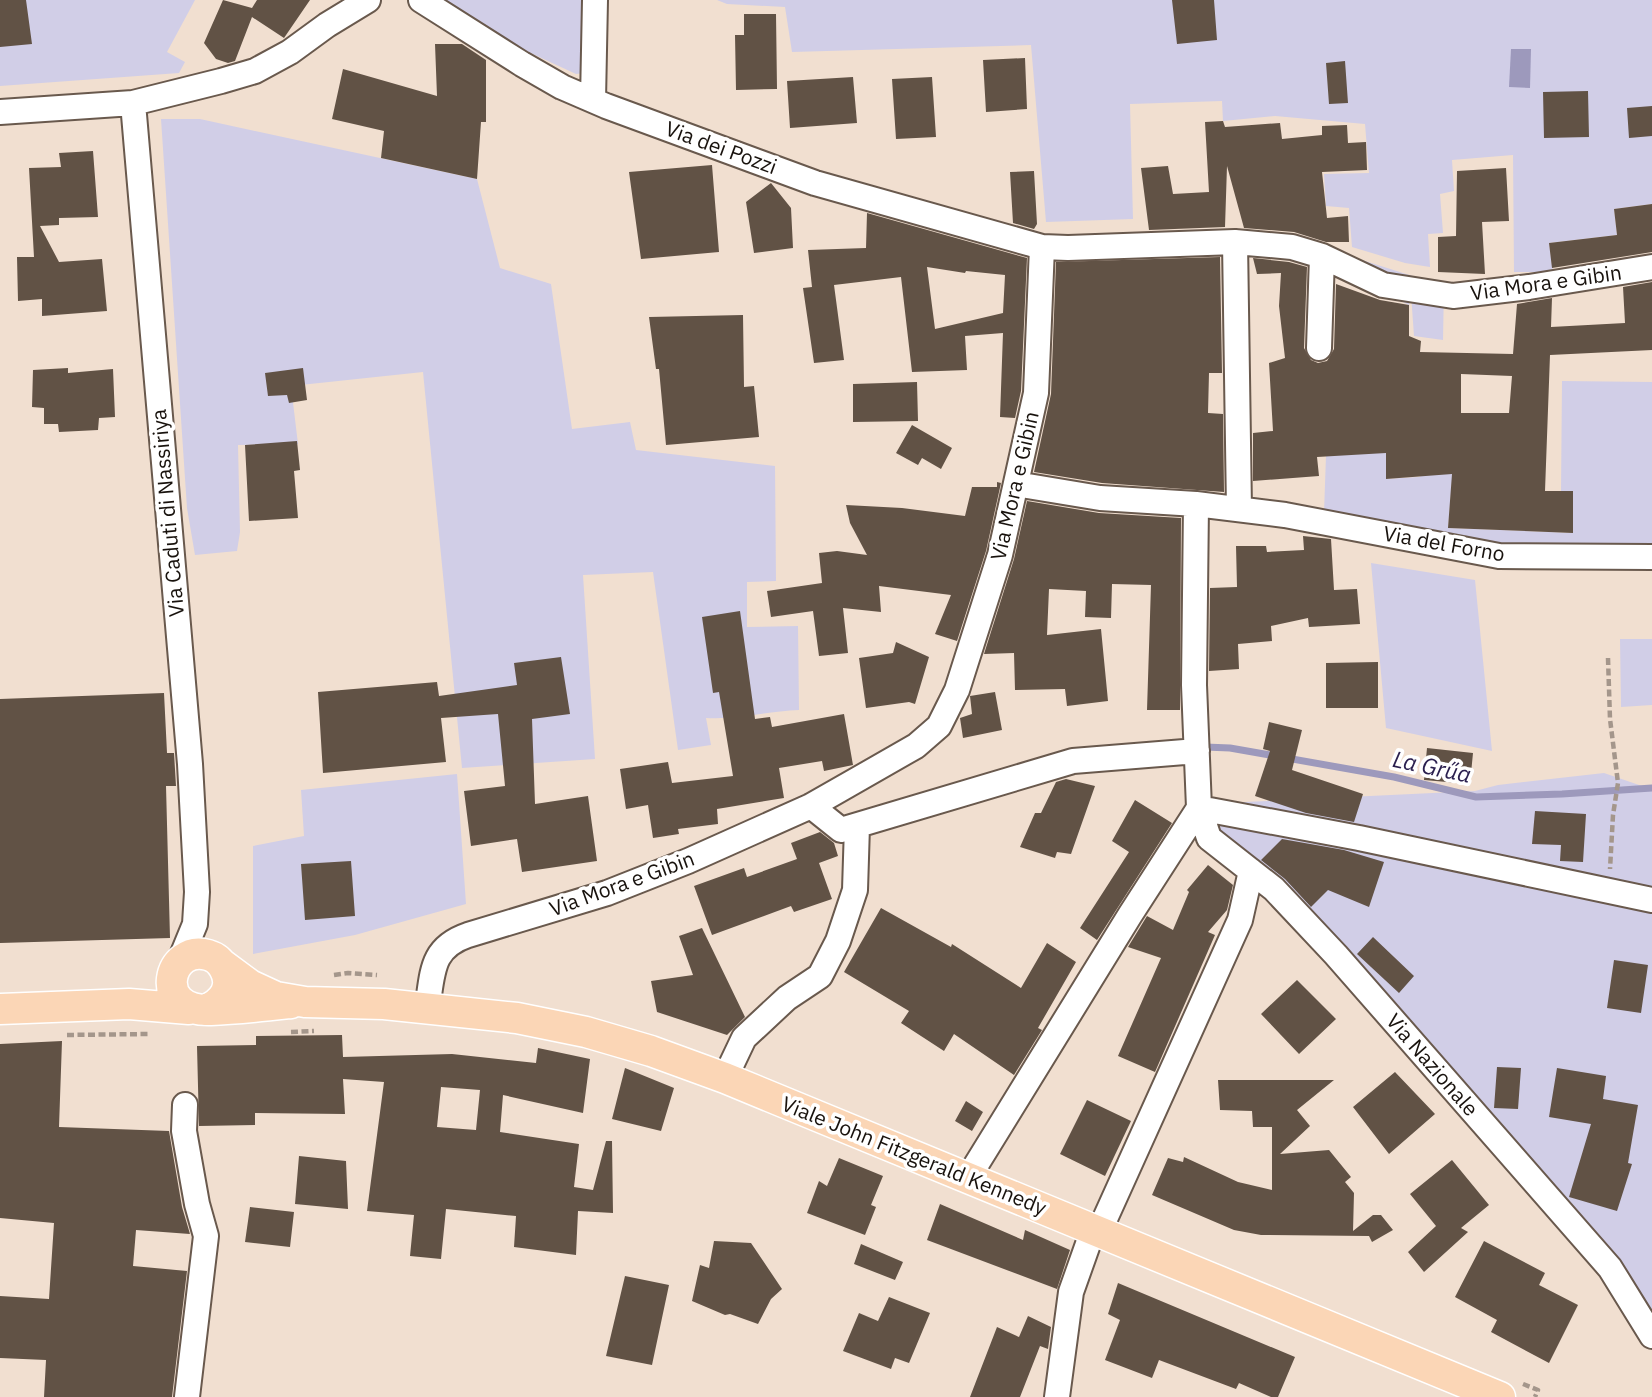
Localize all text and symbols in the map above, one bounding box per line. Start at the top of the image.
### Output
street label: Via dei Pozzi [662,114,781,180]
street label: Via Mora e Gibin [1468,258,1623,306]
street label: Via Caduti di Nassiriya [144,408,190,618]
street label: Via Mora e Gibin [983,408,1045,563]
street label: Via del Forno [1381,519,1507,567]
water label: La Grűa [1390,743,1474,789]
street label: Via Mora e Gibin [545,844,698,922]
street label: Via Nazionale [1380,1007,1485,1122]
street label: Viale John Fitzgerald Kennedy [778,1089,1051,1221]

